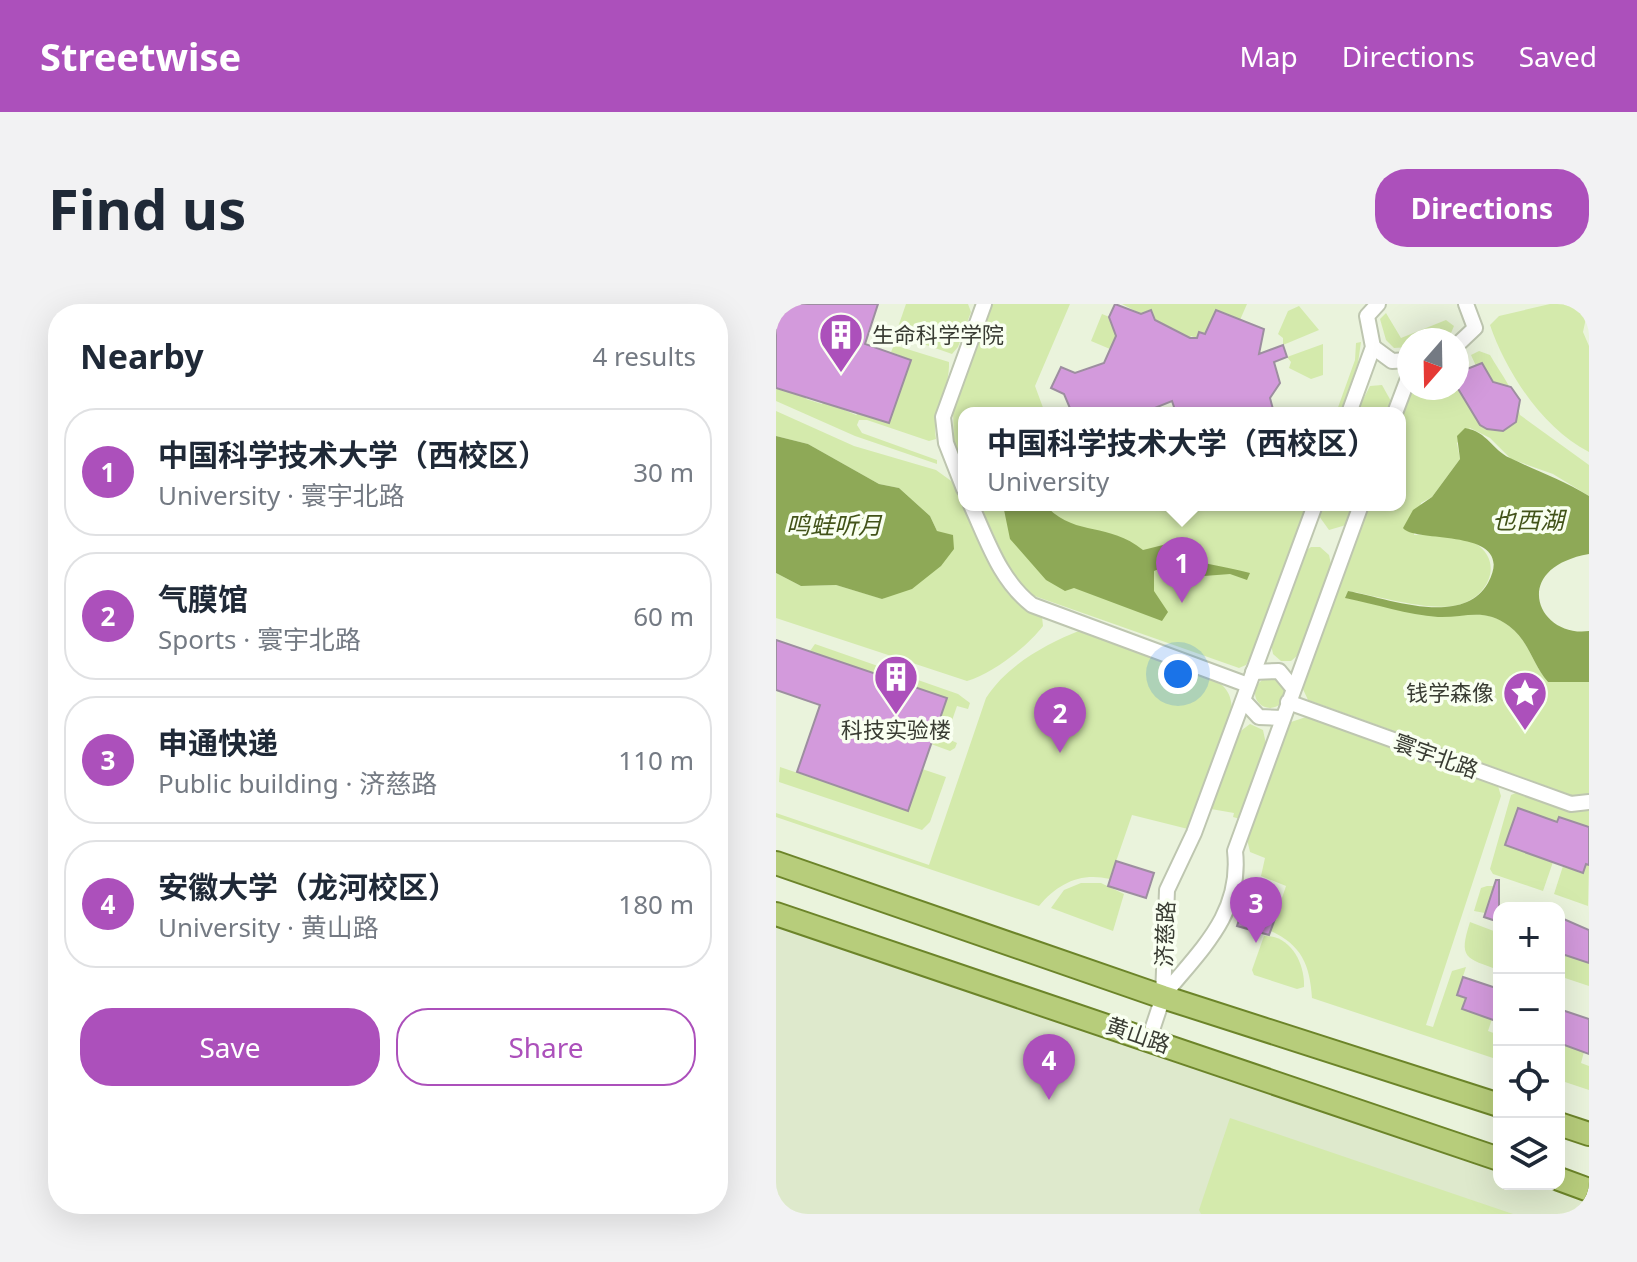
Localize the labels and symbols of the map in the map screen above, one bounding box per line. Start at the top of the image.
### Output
building icon: 生命科学学院 [817,311,865,374]
place label: 生命科学学院 [872,319,1004,349]
north arrow [1397,328,1469,400]
water label: 也西湖 [1492,503,1568,536]
water label: 鸣蛙听月 [786,508,883,541]
pin: 1 [1156,537,1208,603]
building icon: 科技实验楼 [872,653,920,716]
your location [1158,654,1198,694]
place icon: 钱学森像 [1501,669,1549,732]
place label: 钱学森像 [1406,677,1494,707]
pin: 2 [1034,687,1086,753]
place label: 科技实验楼 [841,714,951,744]
street label: 寰宇北路 [1390,726,1483,784]
pin: 3 [1230,877,1282,943]
street label: 济慈路 [1148,900,1180,967]
street label: 黄山路 [1102,1009,1174,1059]
pin: 4 [1023,1034,1075,1100]

